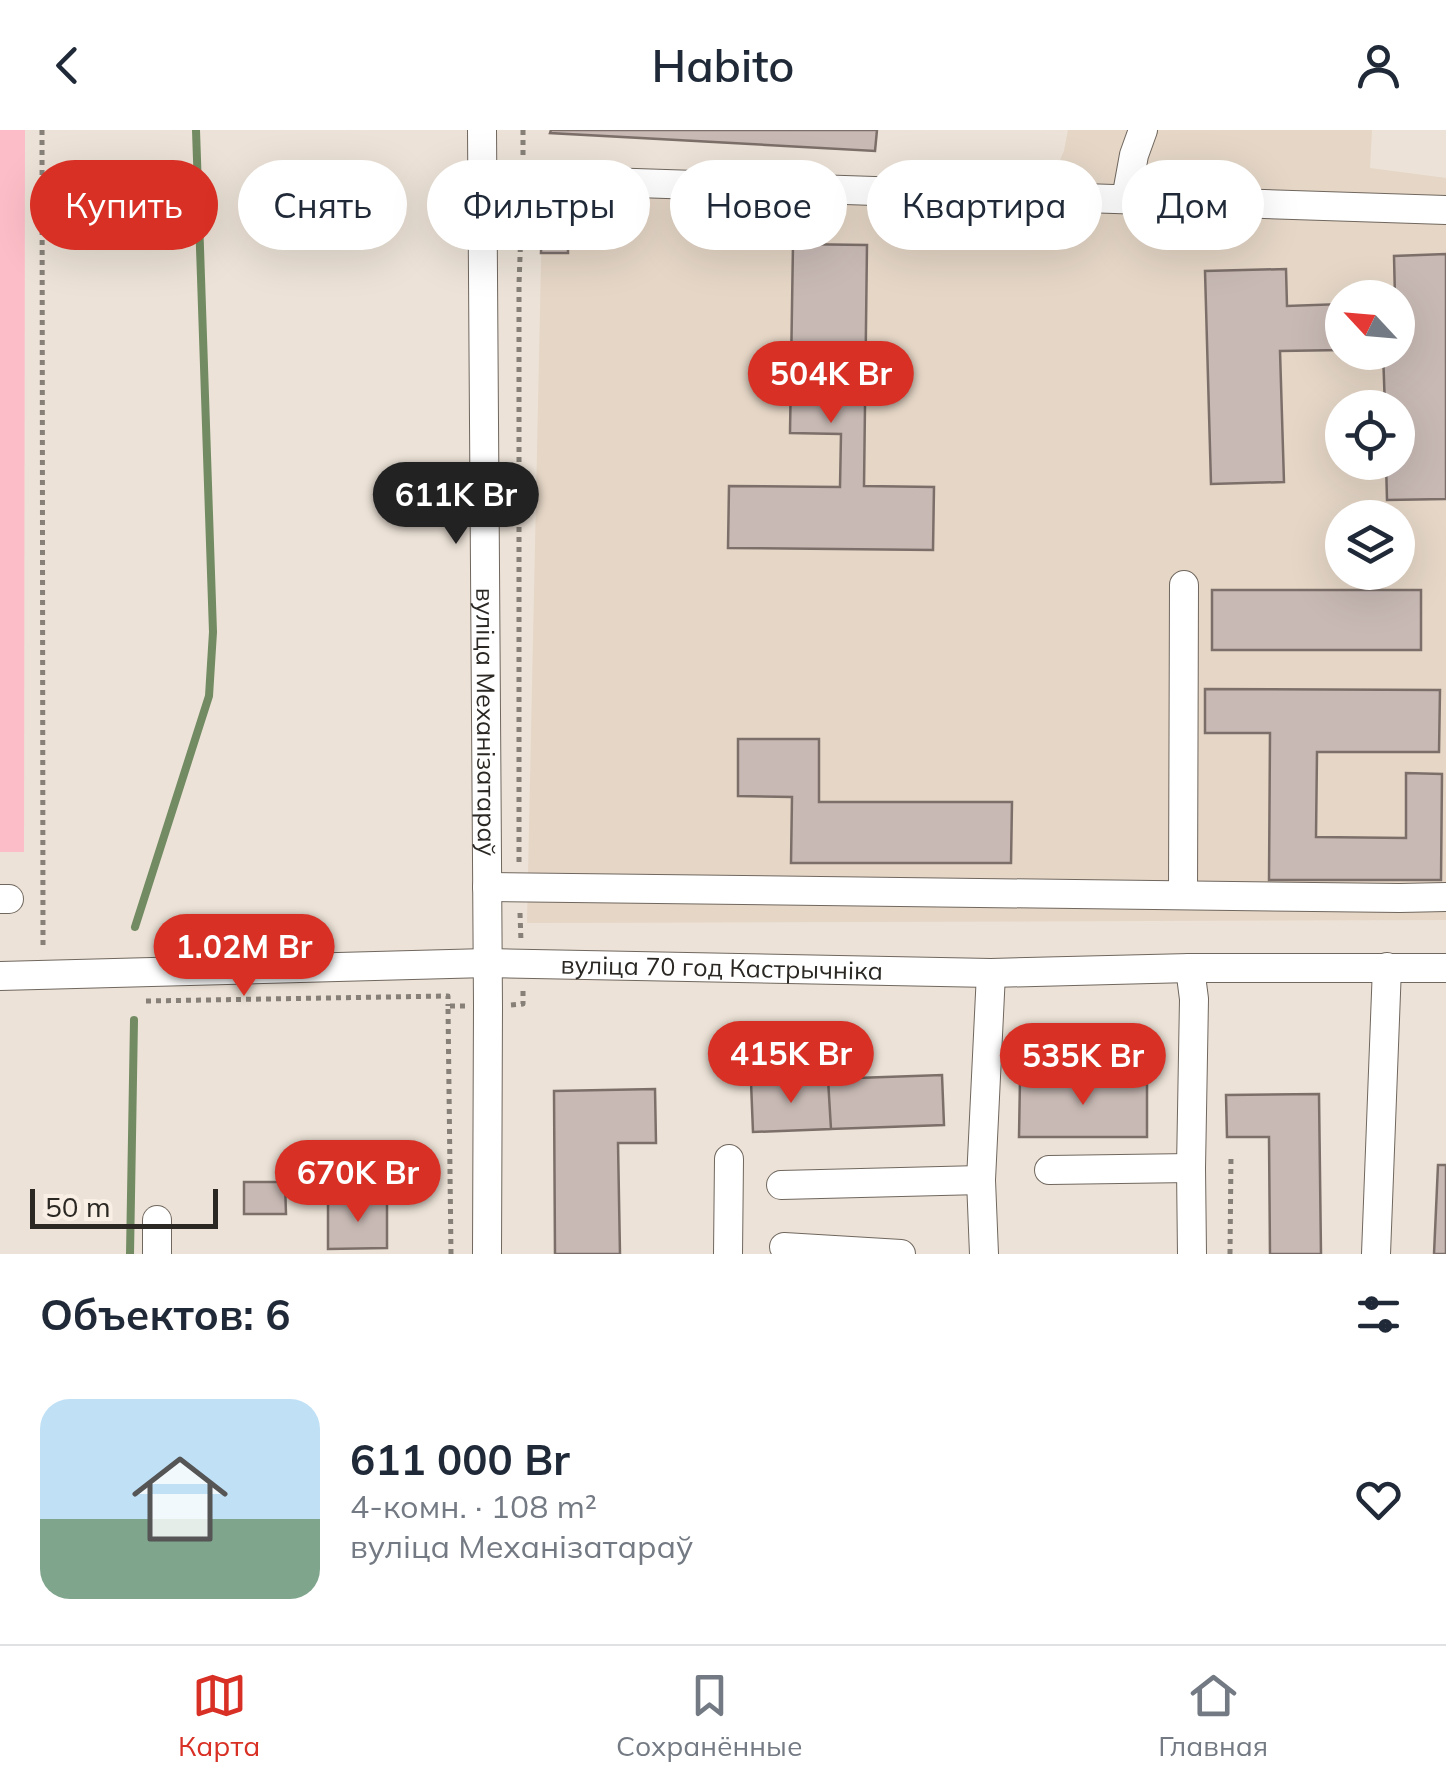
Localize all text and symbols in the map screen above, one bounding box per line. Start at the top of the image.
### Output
text: Habito [652,37,794,93]
icon: back [40,38,95,93]
icon: person [1351,38,1406,93]
chip: Купить [30,160,218,250]
chip: Снять [238,160,407,250]
chip: Фильтры [427,160,650,250]
chip: Новое [670,160,847,250]
chip: Квартира [867,160,1102,250]
chip: Дом [1122,160,1264,250]
north arrow [1325,280,1415,370]
map controls [1325,280,1415,590]
pin: 504K Br [739,341,923,426]
text: 504K Br [770,353,892,393]
button: locate [1325,390,1415,480]
pin: 611K Br [364,462,548,547]
text: 611K Br [395,474,517,514]
button: layers [1325,500,1415,590]
street label: вуліца Механізатараў [470,588,503,857]
pin: 1.02M Br [141,914,347,999]
text: 1.02M Br [176,926,312,966]
street label: вуліца 70 год Кастрычніка [560,948,883,986]
pin: 415K Br [699,1021,883,1106]
pin: 535K Br [991,1023,1175,1108]
text: 415K Br [730,1033,852,1073]
text: 535K Br [1022,1035,1144,1075]
pin: 670K Br [266,1140,450,1225]
text: 670K Br [297,1152,419,1192]
scale bar [30,1184,218,1228]
text: 50 m [45,1189,111,1224]
icon: filters [1351,1287,1406,1342]
text: Объектов: 6 [40,1288,290,1341]
text: 611 000 Br [350,1433,570,1486]
icon: home [120,1439,240,1559]
icon: heart [1351,1472,1406,1527]
text: 4-комн. · 108 m² [350,1486,597,1526]
text: вуліца Механізатараў [350,1526,693,1566]
tab: Карта [178,1668,260,1763]
tab: Сохранённые [616,1668,802,1763]
tab: Главная [1158,1668,1268,1763]

